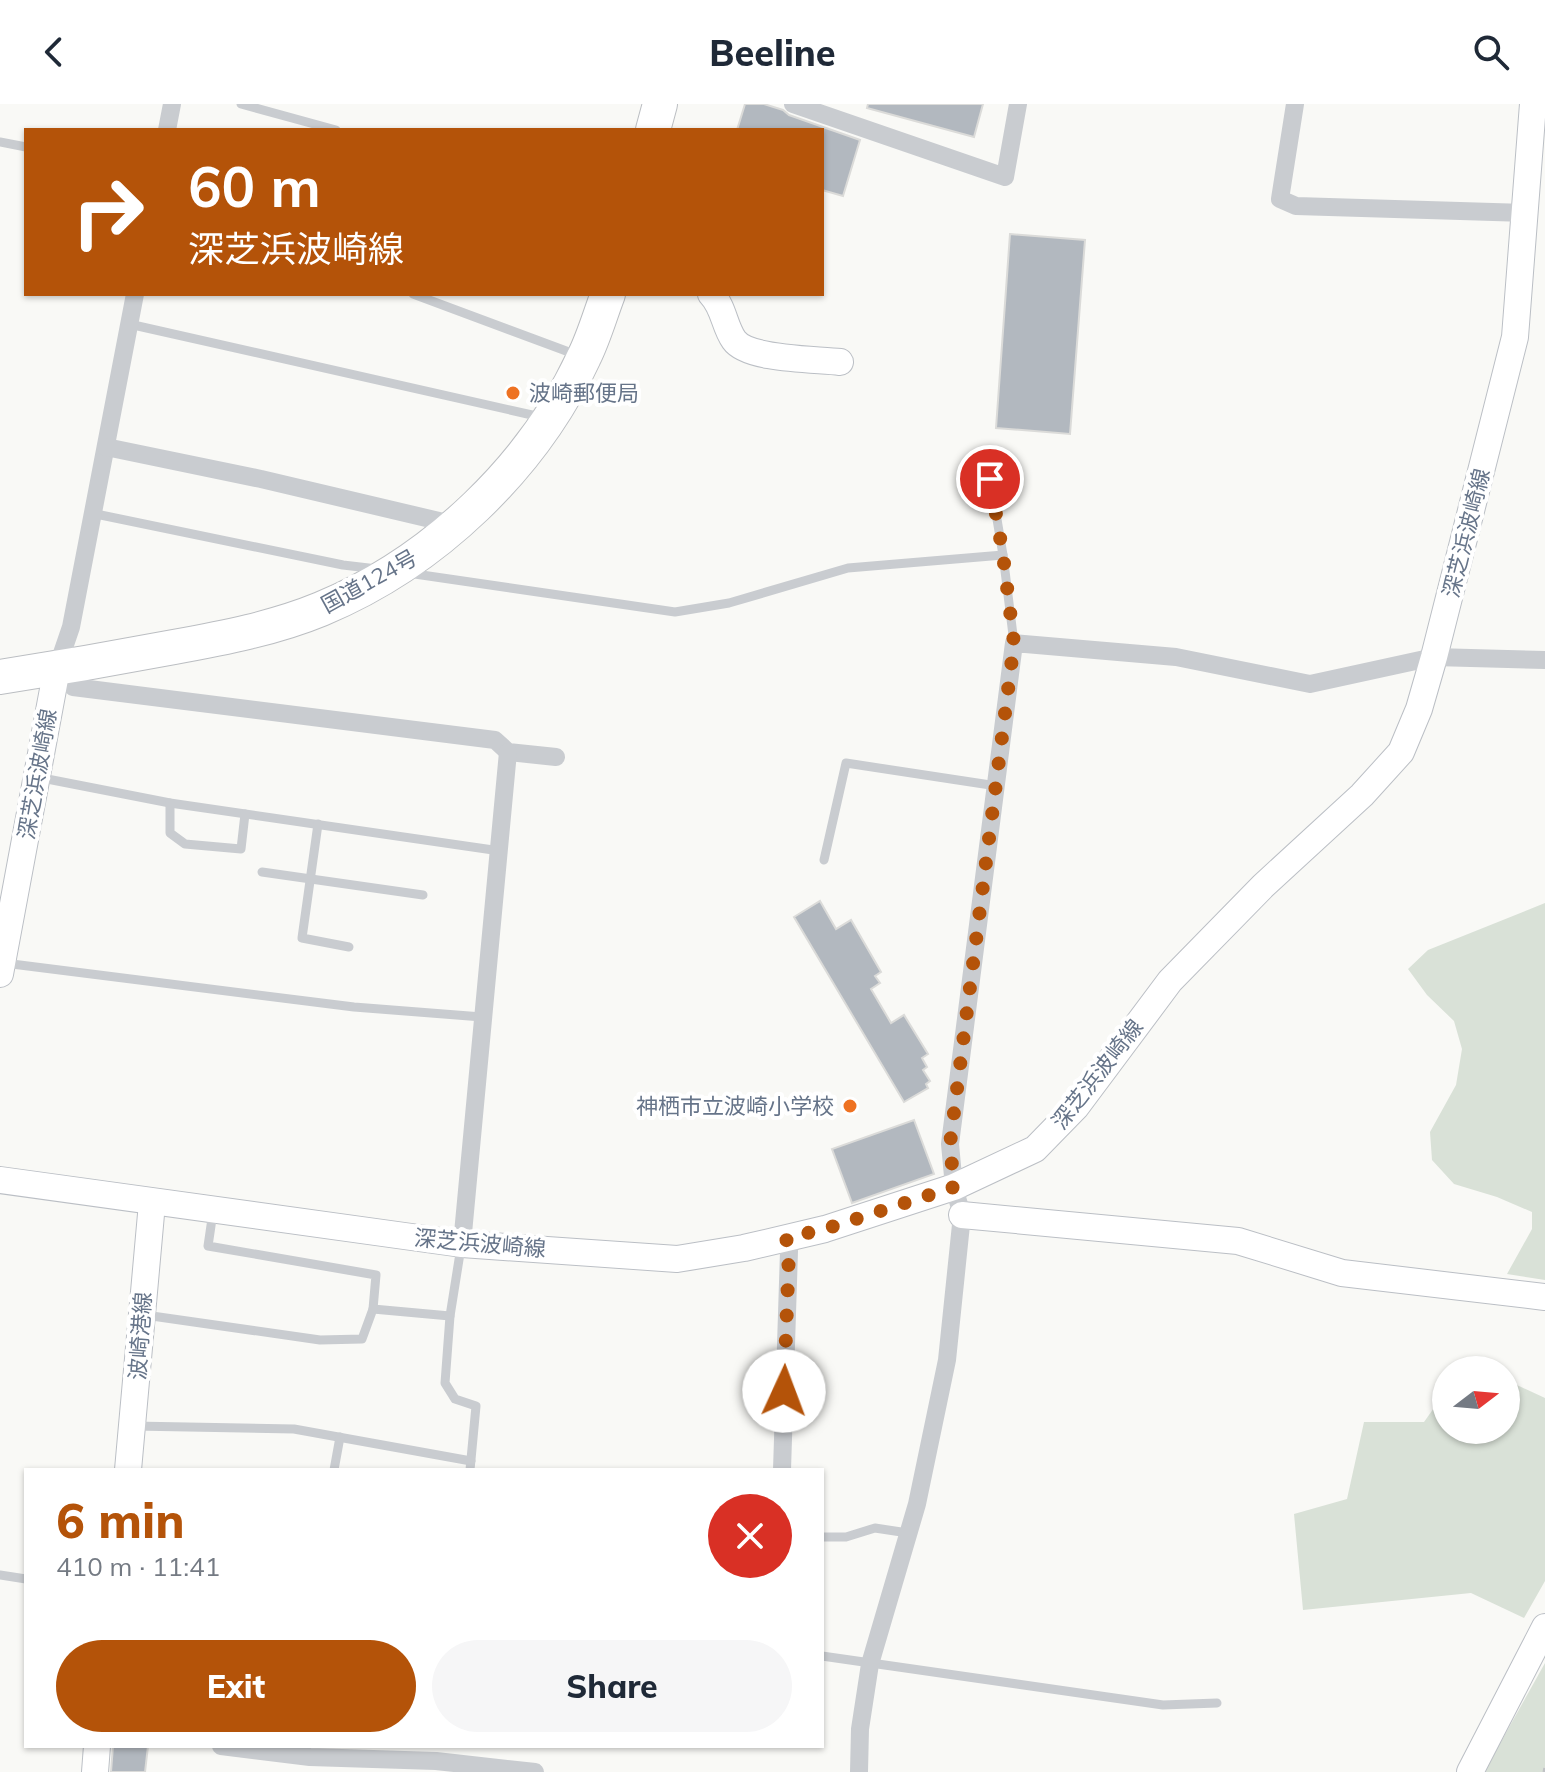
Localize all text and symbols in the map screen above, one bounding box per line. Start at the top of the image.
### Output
icon: back [32,30,76,74]
text: Beeline [709,30,836,75]
icon: search [1469,30,1513,74]
text: 60 m [188,151,321,221]
icon: right [56,160,160,264]
text: 深芝浜波崎線 [188,226,404,271]
place label: 波崎郵便局 [529,379,639,407]
marker: 波崎郵便局 [504,384,522,402]
pin [956,445,1024,513]
icon: arrive [968,457,1012,501]
street label: 深芝浜波崎線 [1436,466,1496,600]
street label: 国道124号 [316,543,422,619]
street label: 深芝浜波崎線 [12,707,62,841]
street label: 深芝浜波崎線 [1045,1013,1149,1135]
place label: 神栖市立波崎小学校 [636,1092,834,1120]
marker: 神栖市立波崎小学校 [841,1097,859,1115]
street label: 深芝浜波崎線 [413,1223,547,1263]
street label: 波崎港線 [123,1291,157,1381]
position arrow [742,1349,826,1433]
north arrow [1432,1356,1520,1444]
map controls [1432,1356,1520,1444]
text: 6 min [56,1490,185,1550]
button: close [708,1494,792,1578]
text: 410 m · 11:41 [56,1550,220,1583]
button: Exit [56,1640,416,1732]
button: Share [432,1640,792,1732]

